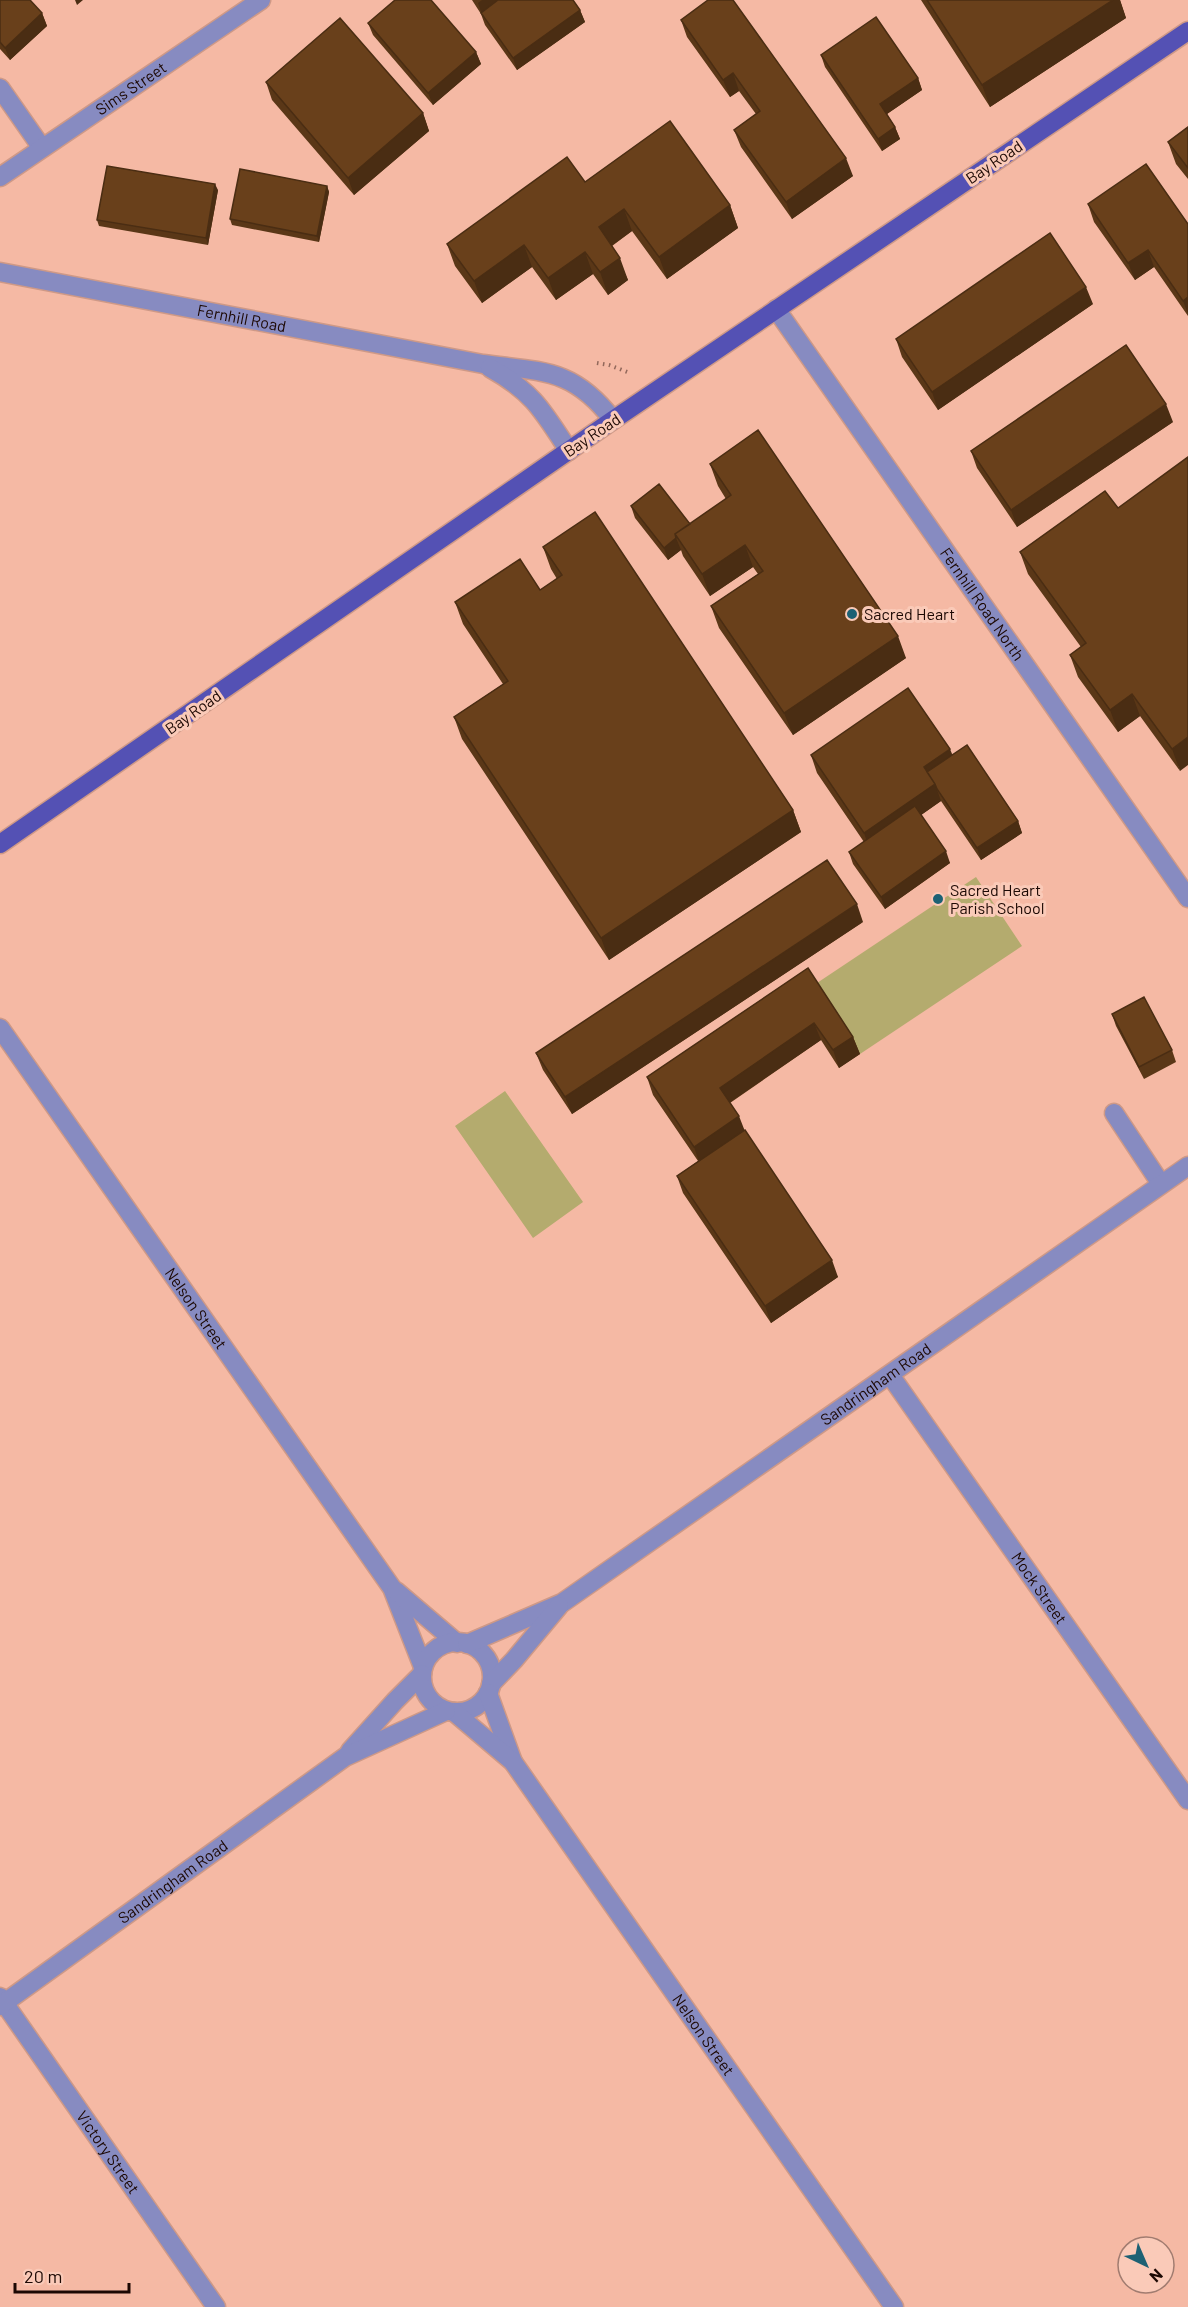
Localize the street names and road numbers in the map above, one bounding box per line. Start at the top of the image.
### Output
street label: Sims Street [92,57,169,119]
street label: Bay Road [962,136,1026,187]
street label: Fernhill Road [196,300,288,335]
street label: Bay Road [560,409,624,460]
street label: Fernhill Road North [937,544,1029,664]
street label: Bay Road [161,685,224,738]
street label: Nelson Street [162,1264,232,1352]
street label: Sandringham Road [816,1338,934,1429]
street label: Mock Street [1008,1548,1071,1627]
street label: Sandringham Road [114,1835,231,1927]
street label: Nelson Street [669,1990,739,2079]
street label: Victory Street [73,2107,144,2197]

